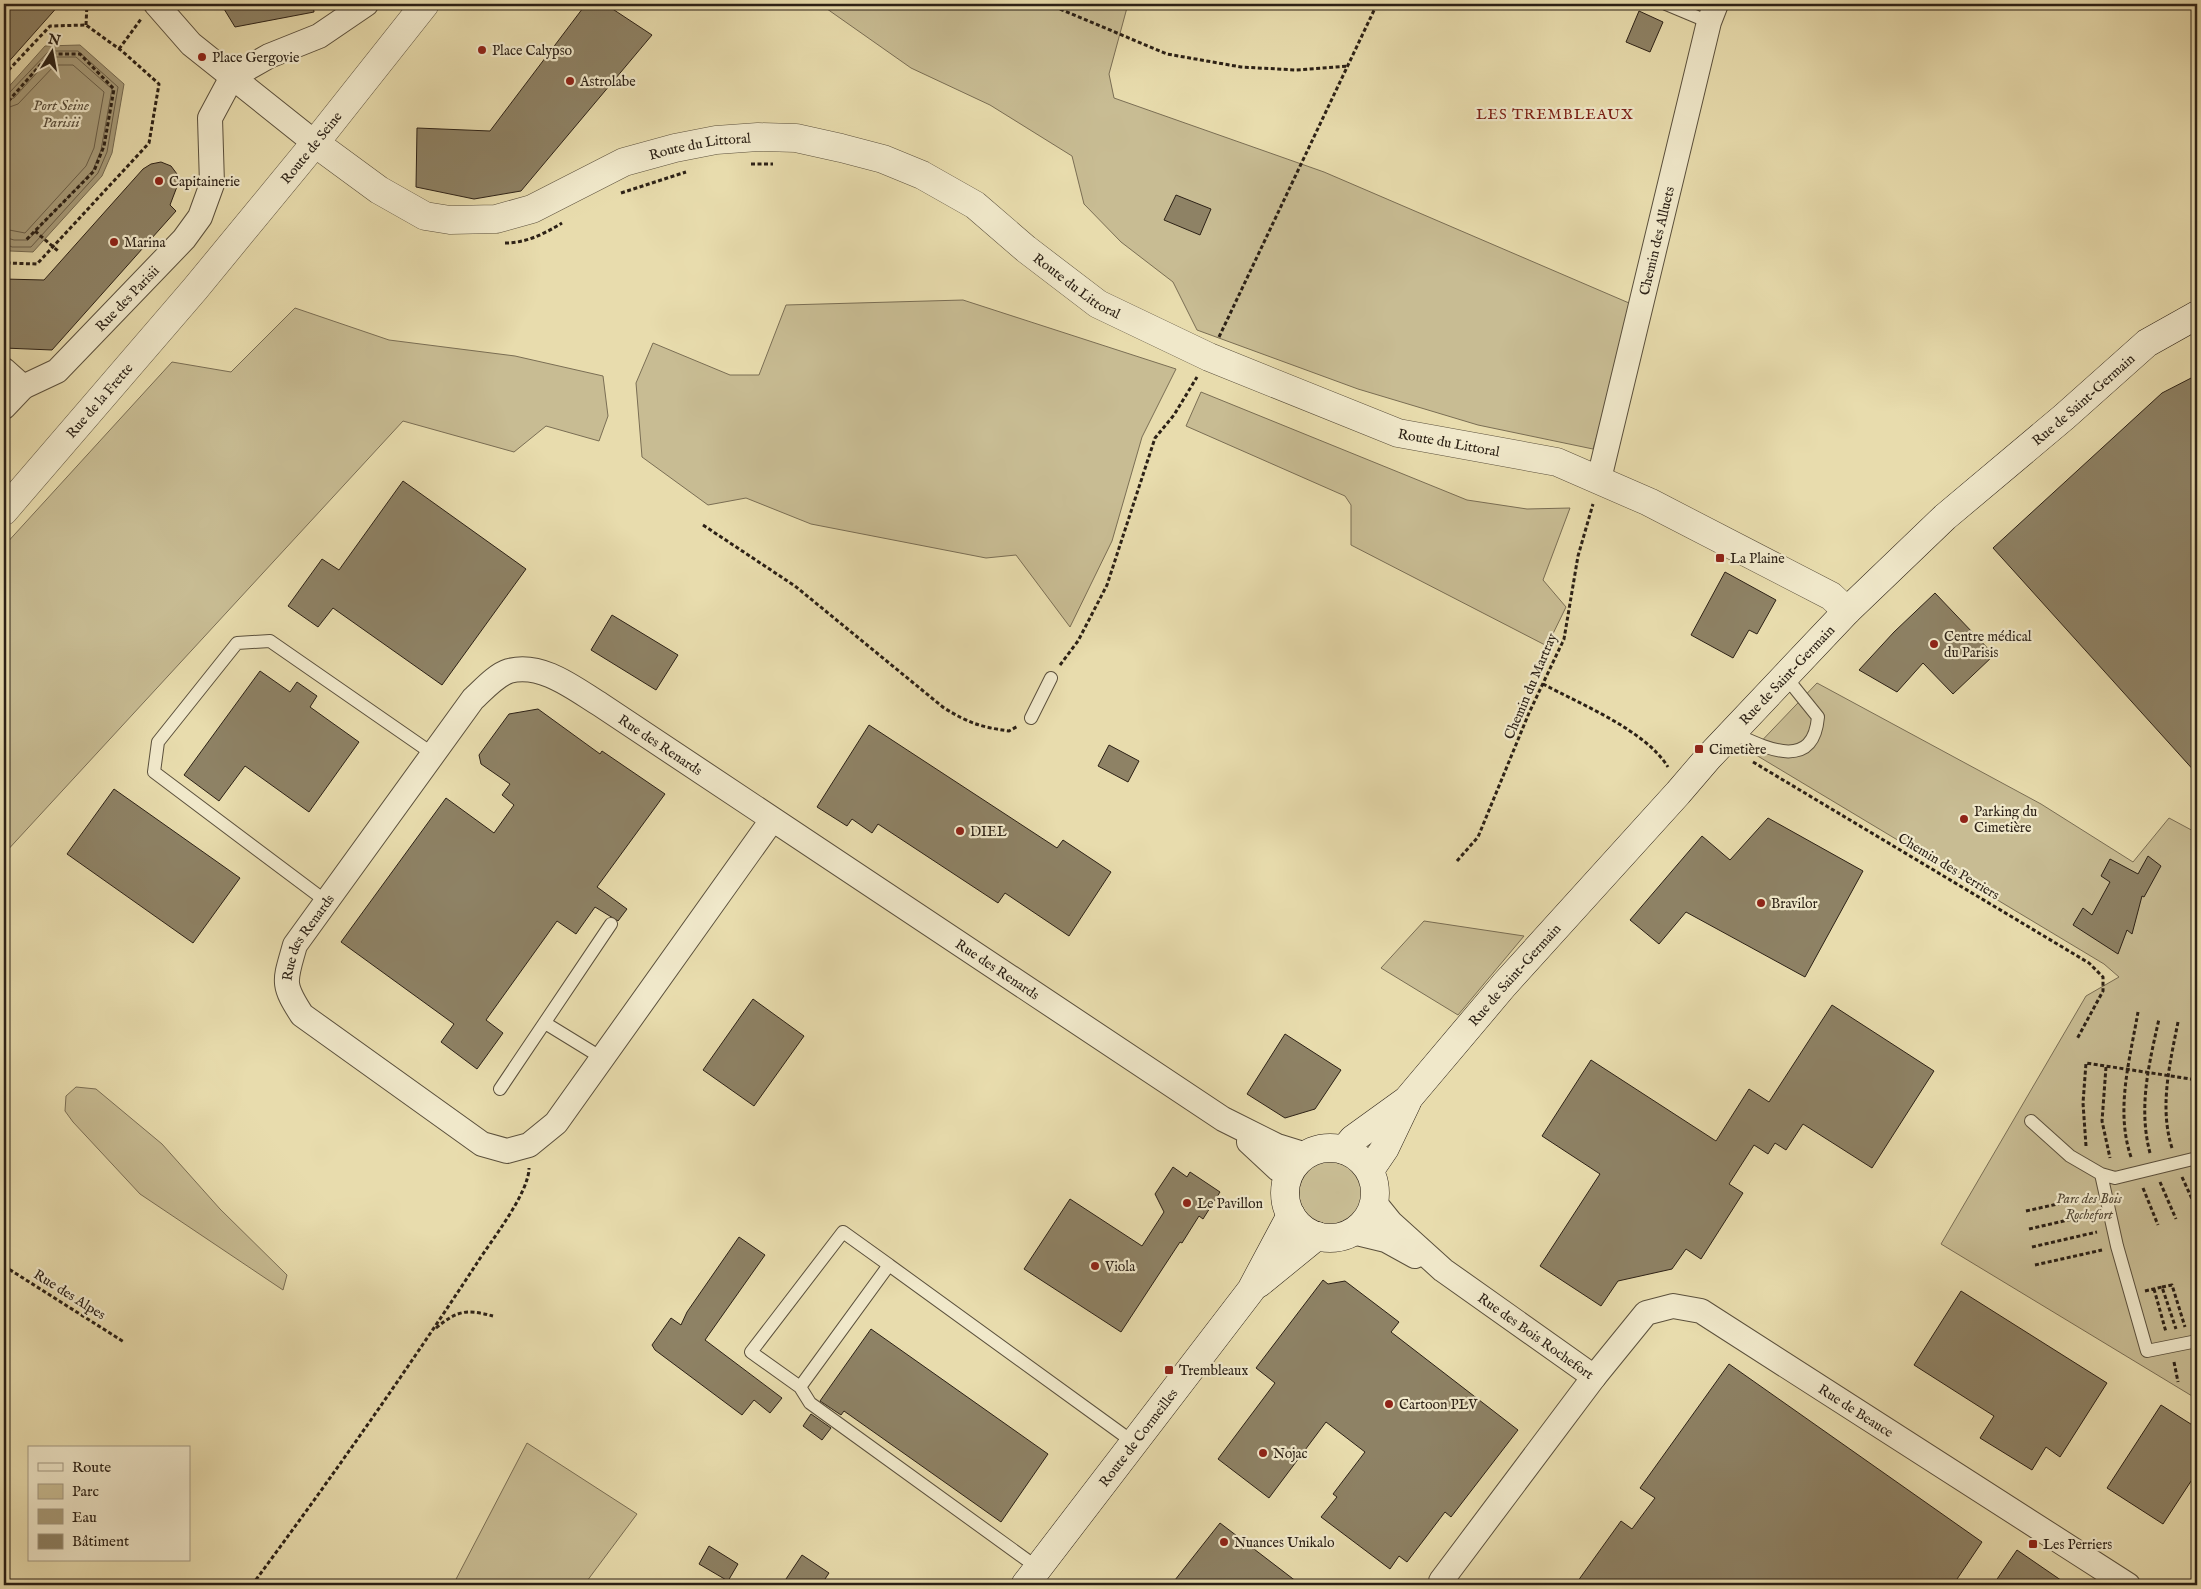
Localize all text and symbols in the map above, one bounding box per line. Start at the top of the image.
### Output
north arrow [28,28,78,78]
text: N [46,30,62,50]
place label: Place Calypso [492,42,573,60]
marker: Place Calypso [476,44,488,56]
place label: Place Gergovie [212,49,300,67]
marker: Place Gergovie [196,51,208,63]
place label: Astrolabe [579,73,636,91]
marker: Astrolabe [564,75,576,87]
water label: Port Seine Parisii [33,96,89,132]
district label: LES TREMBLEAUX [1476,105,1634,124]
street label: Route de Seine [277,108,347,188]
street label: Route du Littoral [647,130,752,165]
place label: Capitainerie [169,173,241,191]
marker: Capitainerie [153,175,165,187]
street label: Chemin des Alluets [1636,185,1679,297]
place label: Marina [124,234,167,252]
marker: Marina [108,236,120,248]
street label: Route du Littoral [1029,250,1123,323]
street label: Rue des Parisii [92,262,164,336]
street label: Rue de Saint-Germain [2029,350,2139,450]
street label: Rue de la Frette [63,359,138,442]
street label: Route du Littoral [1396,425,1501,461]
place label: La Plaine [1730,550,1785,568]
marker: La Plaine [1714,552,1726,564]
street label: Rue de Saint-Germain [1736,621,1839,729]
place label: Centre médical du Parisis [1944,628,2032,662]
street label: Chemin du Martray [1500,630,1561,742]
marker: Centre médical du Parisis [1928,638,1940,650]
street label: Rue des Renards [614,711,706,780]
place label: Cimetière [1709,741,1767,759]
marker: Cimetière [1693,743,1705,755]
place label: Parking du Cimetière [1974,803,2037,837]
marker: Parking du Cimetière [1958,813,1970,825]
place label: DIEL [970,823,1007,841]
marker: DIEL [954,825,966,837]
street label: Chemin des Perriers [1894,829,2003,904]
street label: Rue des Renards [279,891,339,982]
place label: Bravilor [1771,895,1818,913]
marker: Bravilor [1755,897,1767,909]
street label: Rue de Saint-Germain [1465,920,1566,1030]
street label: Rue des Renards [952,935,1043,1004]
park label: Parc des Bois Rochefort [2056,1190,2123,1224]
place label: Le Pavillon [1197,1195,1263,1213]
marker: Le Pavillon [1181,1197,1193,1209]
place label: Viola [1104,1258,1136,1276]
marker: Viola [1089,1260,1101,1272]
street label: Rue des Alpes [30,1266,109,1324]
street label: Rue des Bois Rochefort [1474,1289,1597,1384]
place label: Trembleaux [1179,1362,1248,1380]
marker: Trembleaux [1163,1364,1175,1376]
street label: Rue de Beauce [1815,1381,1897,1442]
street label: Route de Cormeilles [1096,1385,1182,1491]
place label: Cartoon PLV [1399,1396,1478,1414]
marker: Cartoon PLV [1383,1398,1395,1410]
place label: Nojac [1273,1445,1308,1463]
legend [28,1446,190,1562]
marker: Nojac [1257,1447,1269,1459]
text: Route [72,1458,111,1477]
text: Parc [72,1482,99,1501]
text: Eau [72,1508,97,1527]
text: Bâtiment [72,1532,129,1551]
place label: Nuances Unikalo [1234,1534,1335,1552]
marker: Nuances Unikalo [1218,1536,1230,1548]
place label: Les Perriers [2043,1536,2112,1554]
marker: Les Perriers [2027,1538,2039,1550]

